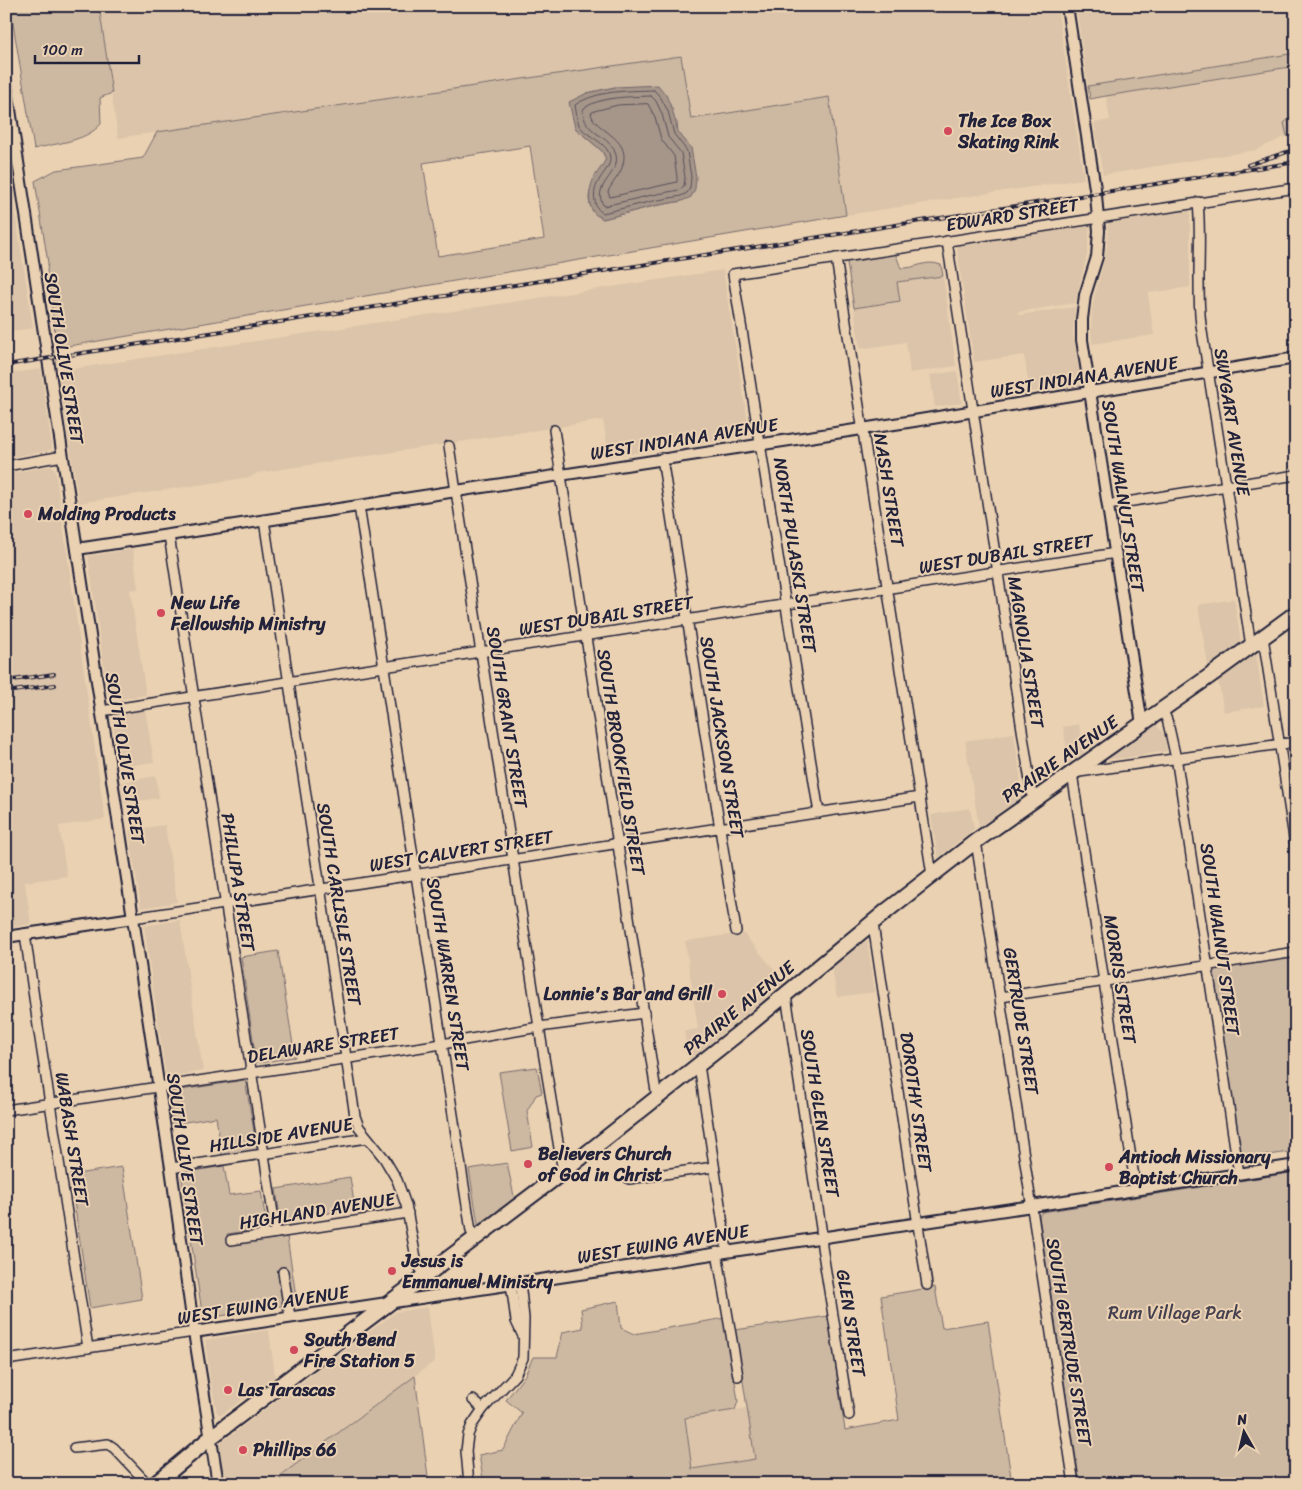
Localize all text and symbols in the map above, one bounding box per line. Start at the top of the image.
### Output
scale bar [35,32,139,64]
text: 100 m [42,37,83,63]
place label: The Ice Box Skating Rink [957,105,1060,158]
marker: The Ice Box Skating Rink [942,125,954,137]
street label: EDWARD STREET [944,189,1082,241]
street label: SOUTH OLIVE STREET [35,270,94,447]
street label: WEST INDIANA AVENUE [988,346,1181,408]
street label: SWYGART AVENUE [1205,346,1260,499]
street label: SOUTH WALNUT STREET [1092,398,1154,596]
street label: WEST INDIANA AVENUE [588,408,781,470]
street label: NASH STREET [864,431,914,550]
street label: NORTH PULASKI STREET [764,455,826,656]
place label: Molding Products [37,498,176,530]
marker: Molding Products [22,508,34,520]
street label: WEST DUBAIL STREET [916,524,1097,584]
street label: MAGNOLIA STREET [998,574,1054,732]
street label: WEST DUBAIL STREET [516,586,697,646]
place label: New Life Fellowship Ministry [170,587,326,640]
marker: New Life Fellowship Ministry [155,607,167,619]
street label: SOUTH GRANT STREET [477,624,537,812]
street label: SOUTH JACKSON STREET [690,634,754,841]
street label: SOUTH BROOKFIELD STREET [587,646,655,878]
street label: SOUTH OLIVE STREET [96,670,155,847]
street label: PRAIRIE AVENUE [995,706,1126,811]
street label: SOUTH CARLISLE STREET [307,800,371,1009]
street label: PHILLIPA STREET [211,811,265,954]
street label: WEST CALVERT STREET [367,821,556,881]
street label: SOUTH WALNUT STREET [1191,841,1250,1039]
street label: SOUTH WARREN STREET [417,875,479,1074]
street label: MORRIS STREET [1094,912,1146,1047]
street label: GERTRUDE STREET [994,945,1049,1098]
street label: PRAIRIE AVENUE [676,952,803,1064]
place label: Lonnie's Bar and Grill [544,978,713,1010]
marker: Lonnie's Bar and Grill [716,988,728,1000]
street label: DELAWARE STREET [245,1017,403,1073]
street label: SOUTH GLEN STREET [791,1026,849,1201]
street label: DOROTHY STREET [890,1030,942,1175]
street label: WABASH STREET [46,1070,99,1210]
street label: SOUTH OLIVE STREET [157,1071,213,1248]
street label: HILLSIDE AVENUE [207,1108,356,1162]
place label: Believers Church of God in Christ [538,1138,672,1191]
place label: Antioch Missionary Baptist Church [1118,1141,1271,1194]
marker: Believers Church of God in Christ [522,1158,534,1170]
marker: Antioch Missionary Baptist Church [1103,1161,1115,1173]
street label: HIGHLAND AVENUE [237,1183,398,1239]
street label: WEST EWING AVENUE [575,1214,752,1273]
street label: SOUTH GERTRUDE STREET [1037,1236,1101,1450]
place label: Jesus is Emmanuel Ministry [401,1245,554,1298]
marker: Jesus is Emmanuel Ministry [386,1265,398,1277]
street label: GLEN STREET [827,1267,875,1380]
street label: WEST EWING AVENUE [175,1275,352,1334]
park label: Rum Village Park [1108,1297,1242,1329]
place label: South Bend Fire Station 5 [303,1324,415,1377]
marker: South Bend Fire Station 5 [288,1344,300,1356]
place label: Las Tarascas [238,1374,336,1406]
marker: Las Tarascas [222,1384,234,1396]
text: N [1235,1407,1249,1433]
north arrow [1220,1408,1270,1458]
place label: Phillips 66 [253,1434,336,1466]
marker: Phillips 66 [237,1444,249,1456]

